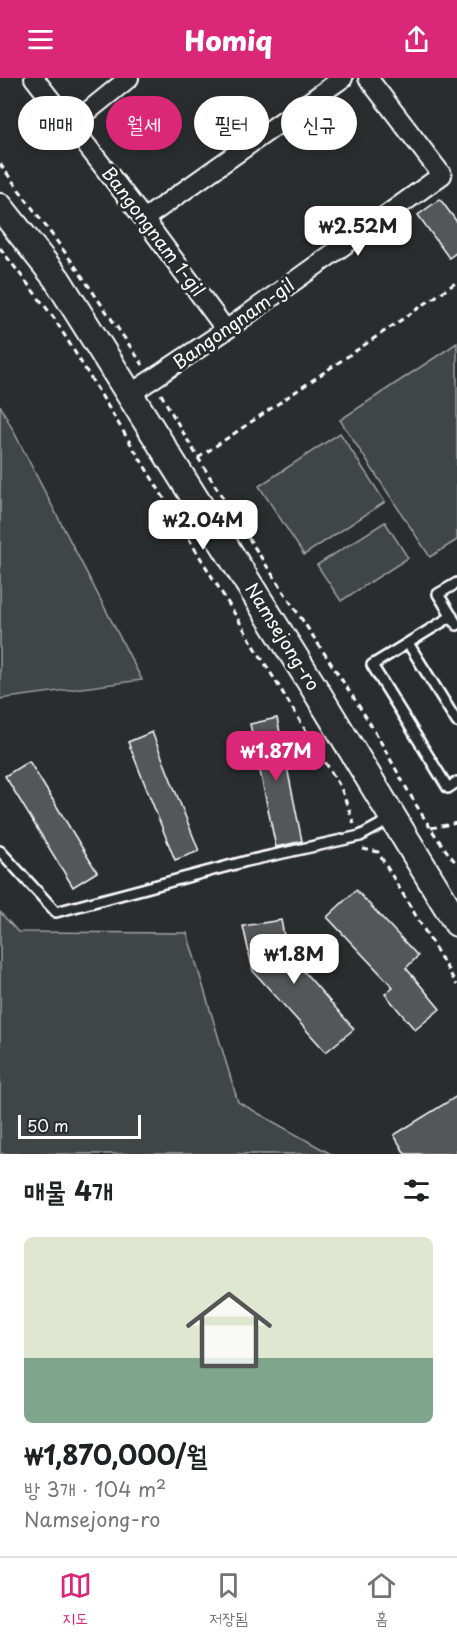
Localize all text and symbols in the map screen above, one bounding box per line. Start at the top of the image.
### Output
text: Homiq [185,19,272,60]
icon: menu [24,23,57,56]
icon: share [400,23,433,56]
chip: 매매 [18,96,94,150]
chip: 월세 [106,96,182,150]
chip: 필터 [194,96,269,150]
chip: 신규 [281,96,357,150]
street label: Bangongnam 1-gil [96,160,212,302]
pin: ₩2.52M [309,206,407,257]
text: ₩2.52M [319,210,397,240]
street label: Bangongnam-gil [167,271,299,375]
pin: ₩2.04M [154,500,252,551]
text: ₩2.04M [163,504,243,534]
street label: Namsejong-ro [239,577,327,695]
pin: ₩1.87M [227,731,325,782]
text: ₩1.87M [240,735,312,765]
pin: ₩1.8M [252,934,336,985]
text: ₩1.8M [264,938,324,968]
scale bar [18,1112,141,1140]
text: 50 m [27,1113,68,1137]
text: 매물 4개 [24,1171,113,1210]
icon: filters [400,1174,433,1207]
icon: home [175,1276,283,1384]
text: ₩1,870,000/월 [24,1435,207,1474]
text: 방 3개 · 104 m² [24,1474,166,1504]
text: Namsejong-ro [24,1504,160,1534]
tab: 지도 [59,1569,92,1629]
tab: 저장됨 [209,1569,248,1629]
tab: 홈 [365,1569,398,1629]

